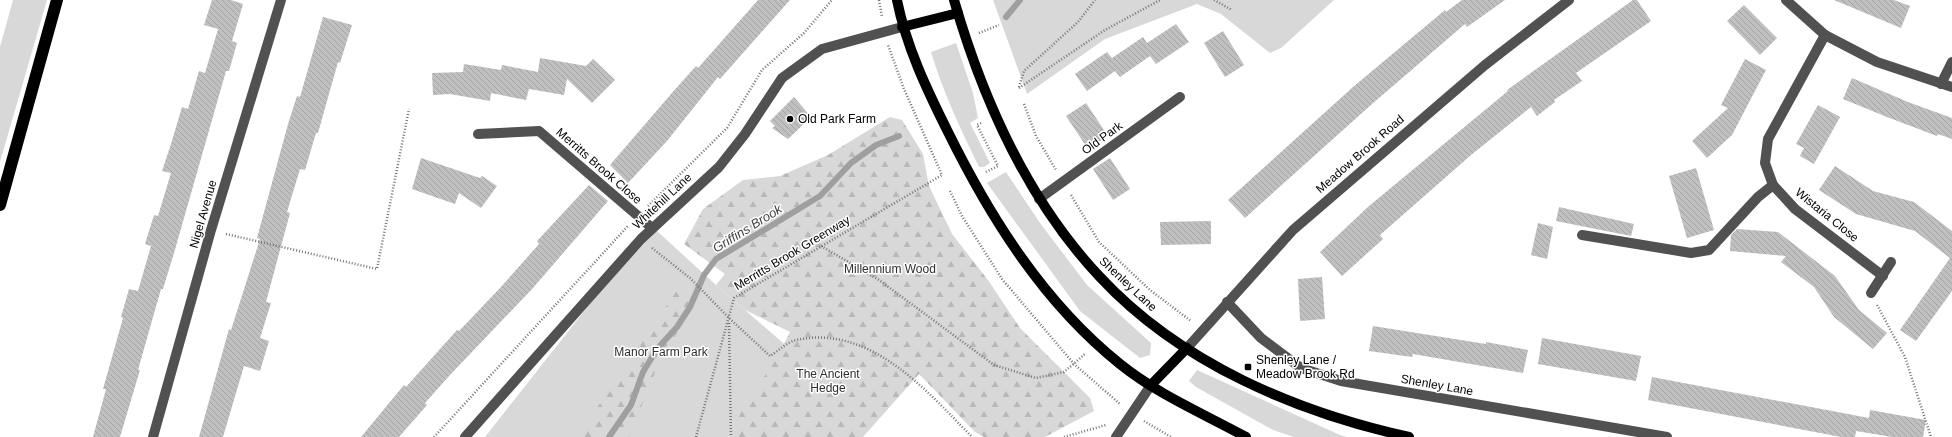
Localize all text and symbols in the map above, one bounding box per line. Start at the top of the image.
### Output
place label: Old Park Farm [798,112,876,126]
street label: Meadow Brook Road [1313,112,1407,196]
marker: Old Park Farm [785,114,795,124]
street label: Old Park [1079,118,1126,157]
street label: Merritts Brook Close [553,125,645,207]
street label: Whitehill Lane [630,170,695,232]
street label: Nigel Avenue [187,178,220,250]
street label: Wistaria Close [1793,185,1862,245]
water label: Griffins Brook [710,200,786,256]
street label: Merritts Brook Greenway [732,213,852,293]
street label: Shenley Lane [1096,254,1160,314]
park label: Millennium Wood [844,262,936,276]
park label: Manor Farm Park [614,345,709,359]
place label: Shenley Lane / Meadow Brook Rd [1256,353,1355,381]
marker: Shenley Lane / Meadow Brook Rd [1243,362,1253,372]
park label: The Ancient Hedge [796,367,860,395]
street label: Shenley Lane [1400,372,1475,398]

